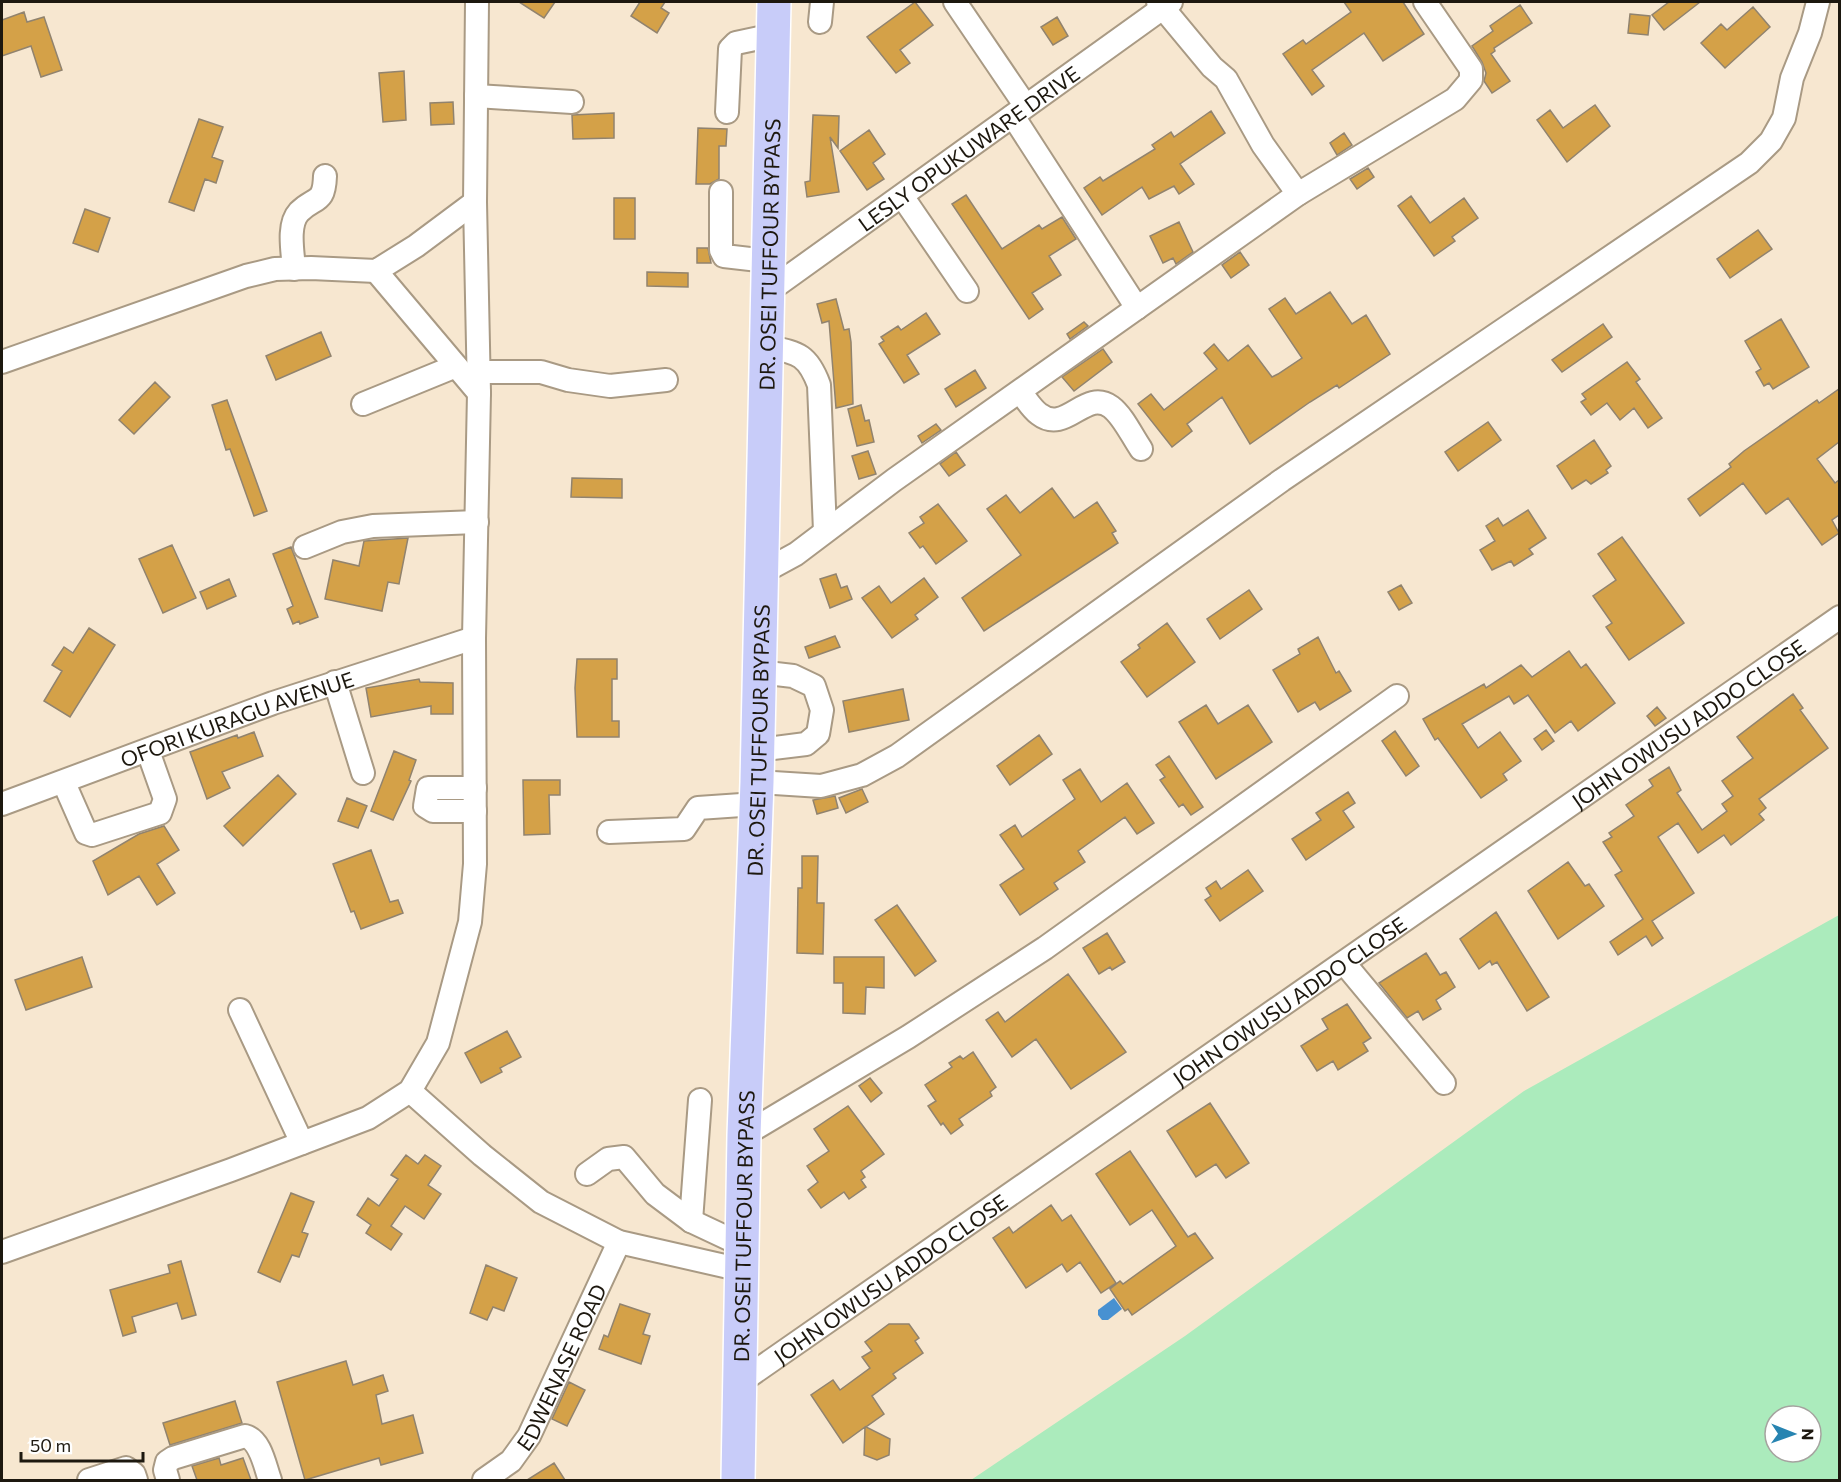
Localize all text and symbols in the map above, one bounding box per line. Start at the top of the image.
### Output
street label: LESLY OPUKUWARE DRIVE [853,60,1084,236]
street label: DR. OSEI TUFFOUR BYPASS [753,118,784,391]
street label: DR. OSEI TUFFOUR BYPASS [741,604,773,877]
street label: JOHN OWUSU ADDO CLOSE [1566,633,1809,813]
street label: OFORI KURAGU AVENUE [117,665,357,771]
street label: JOHN OWUSU ADDO CLOSE [1167,910,1411,1090]
street label: DR. OSEI TUFFOUR BYPASS [728,1090,758,1362]
street label: JOHN OWUSU ADDO CLOSE [768,1188,1012,1368]
street label: EDWENASE ROAD [511,1280,610,1455]
north arrow [1763,1404,1823,1464]
scale bar [21,1425,142,1463]
text: N [1799,1428,1818,1440]
text: 50 m [30,1434,71,1456]

